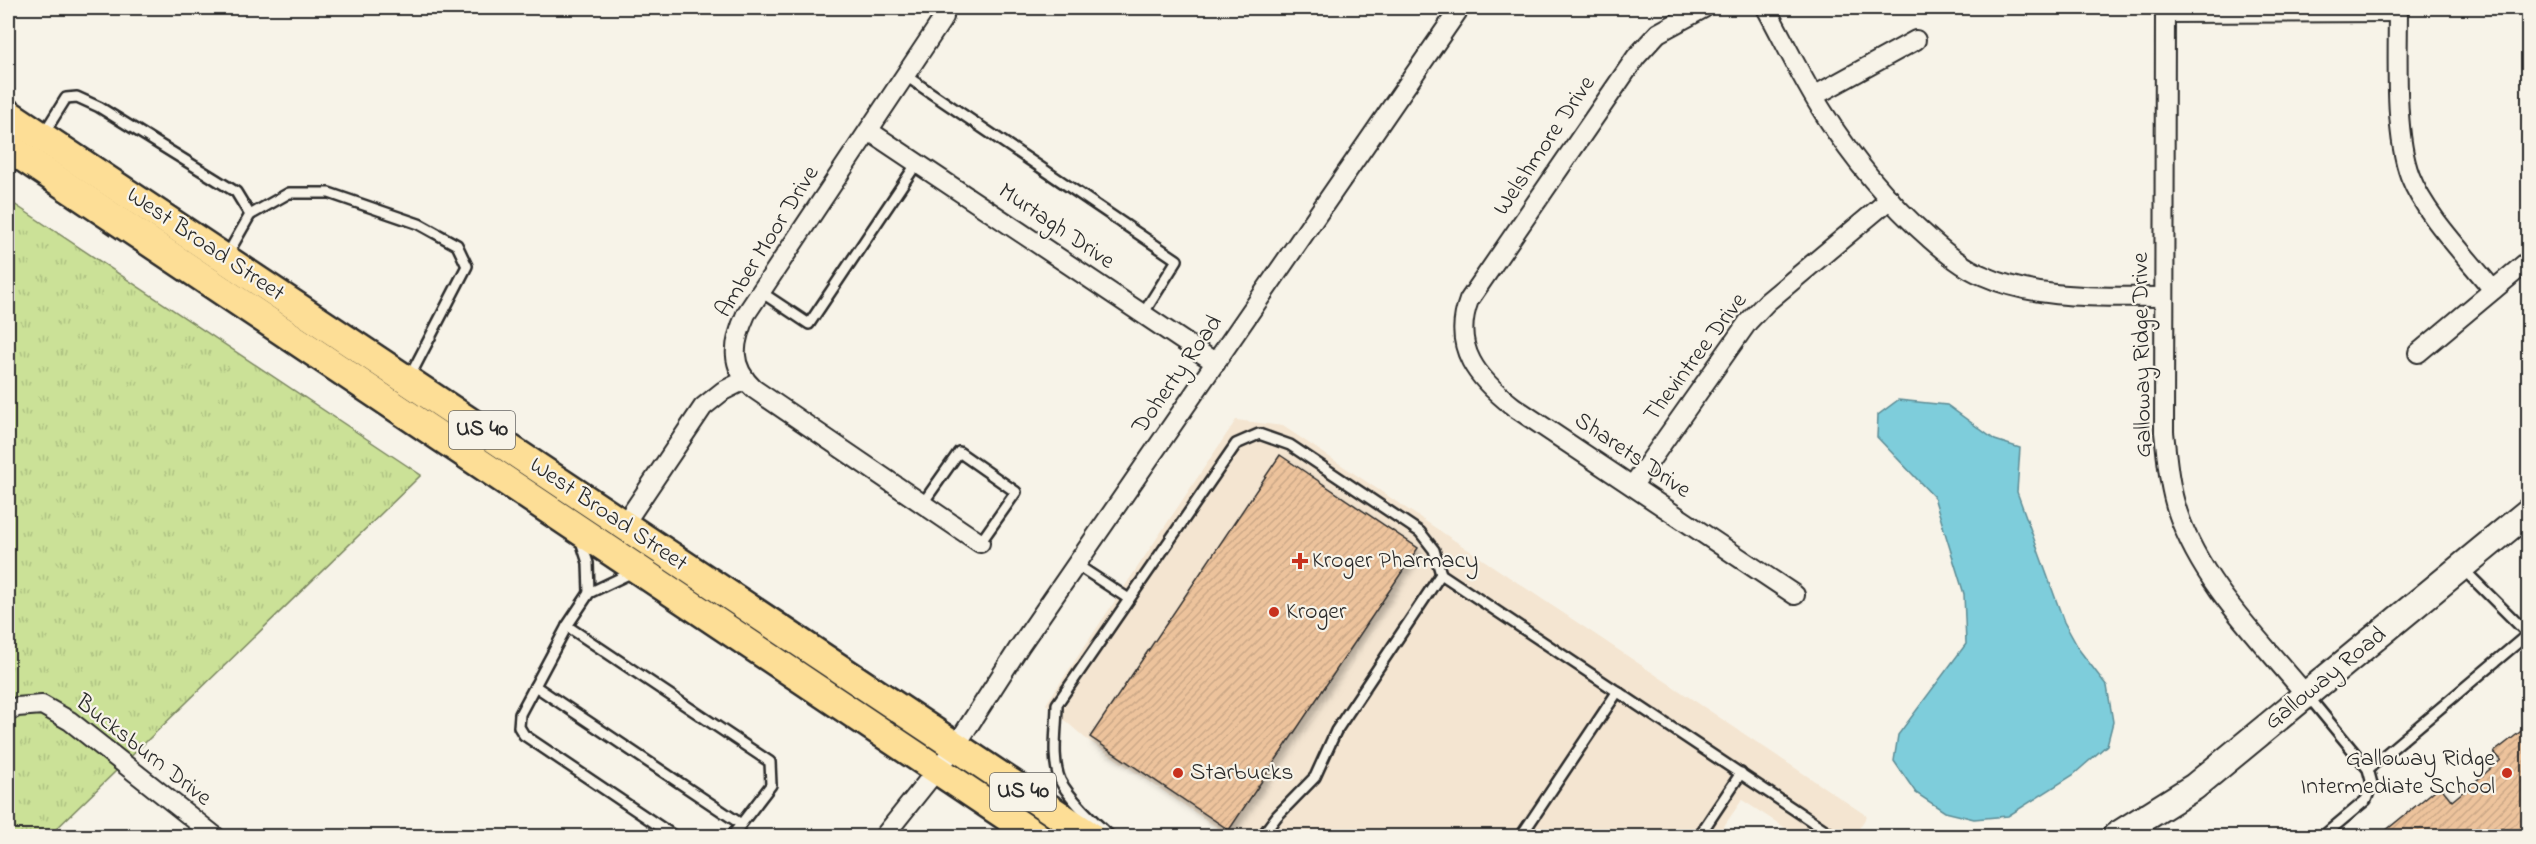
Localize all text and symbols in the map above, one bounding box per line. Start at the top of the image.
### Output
street label: Welshmore Drive [1485,69,1605,223]
street label: Amber Moor Drive [707,159,829,325]
street label: Murtagh Drive [991,175,1122,279]
street label: West Broad Street [119,179,291,311]
street label: Galloway Ridge Drive [2124,252,2163,458]
street label: Thevintree Drive [1636,286,1757,430]
street label: Doherty Road [1123,308,1233,443]
street label: Sharets Drive [1567,404,1698,508]
road number: US 40 [449,411,515,449]
street label: West Broad Street [522,449,694,581]
place label: Kroger Pharmacy [1312,544,1478,580]
marker: Kroger Pharmacy [1293,554,1307,568]
place label: Kroger [1286,595,1347,630]
marker: Kroger [1267,605,1281,619]
street label: Galloway Road [2257,618,2396,740]
street label: Bucksburn Drive [66,686,219,816]
place label: Galloway Ridge Intermediate School [2301,742,2495,805]
place label: Starbucks [1190,756,1294,791]
marker: Starbucks [1171,766,1185,780]
marker: Galloway Ridge Intermediate School [2500,766,2514,780]
road number: US 40 [990,773,1056,811]

